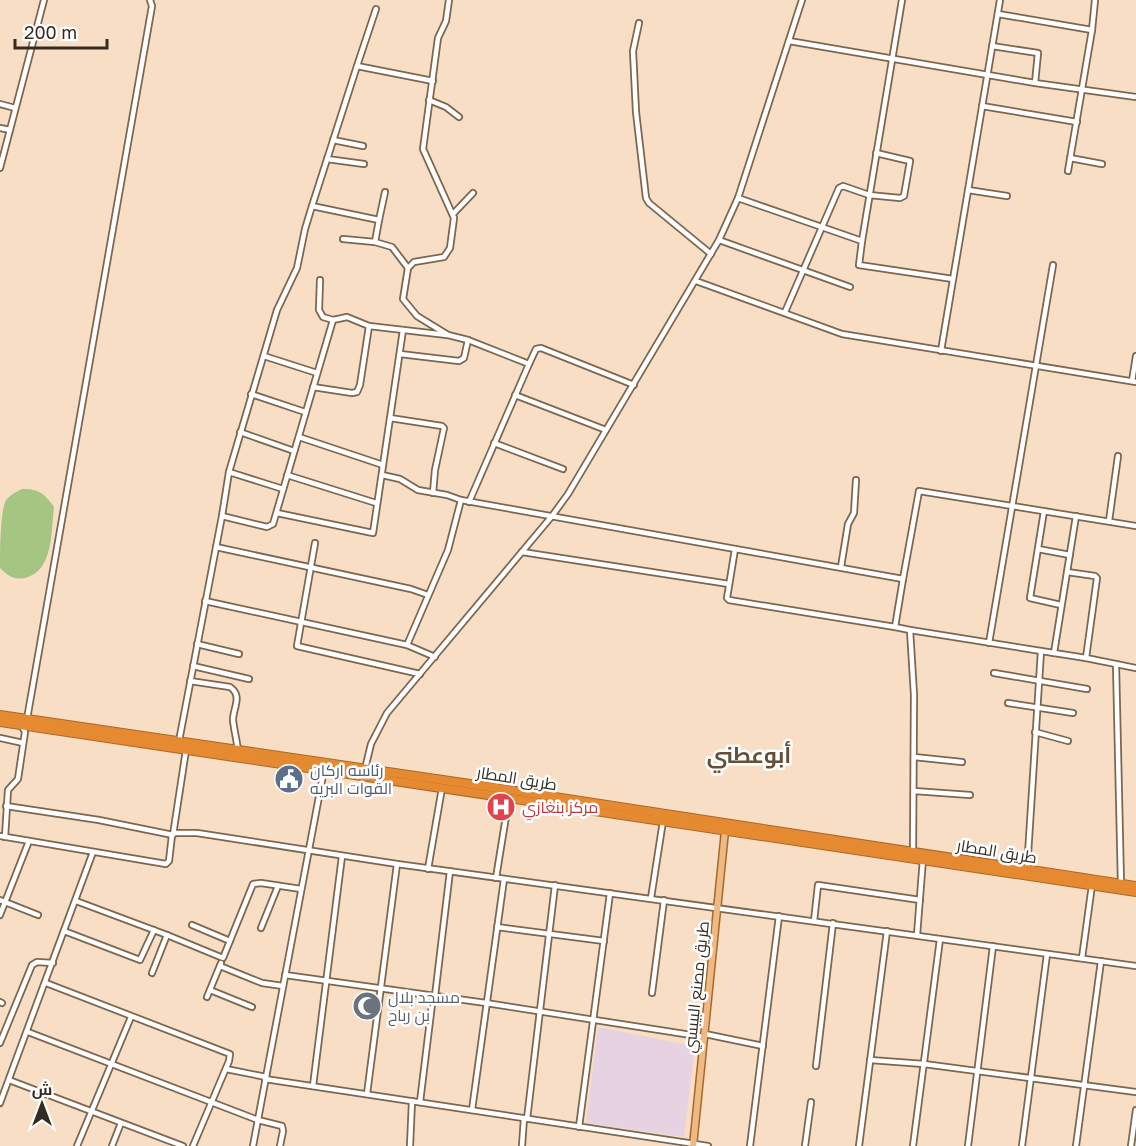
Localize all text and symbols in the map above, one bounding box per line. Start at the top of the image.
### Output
scale bar [15,12,106,50]
text: 200 m [24,21,77,43]
district label: أبوعطني [707,741,791,773]
place label: رئاسه اركان القوات البريه [310,760,392,798]
street label: طريق المطار [474,762,559,795]
public building icon: رئاسه اركان القوات البريه [273,763,305,795]
hospital icon: مركز بنغازي [485,791,517,823]
place label: مركز بنغازي [522,797,598,821]
street label: طريق المطار [954,835,1039,868]
street label: طريق مصنع البيبسي [679,920,716,1054]
place label: مسجد بلال بن رباح [388,987,460,1027]
mosque icon: مسجد بلال بن رباح [351,990,383,1022]
north arrow [12,1074,72,1134]
text: ش [32,1079,52,1099]

